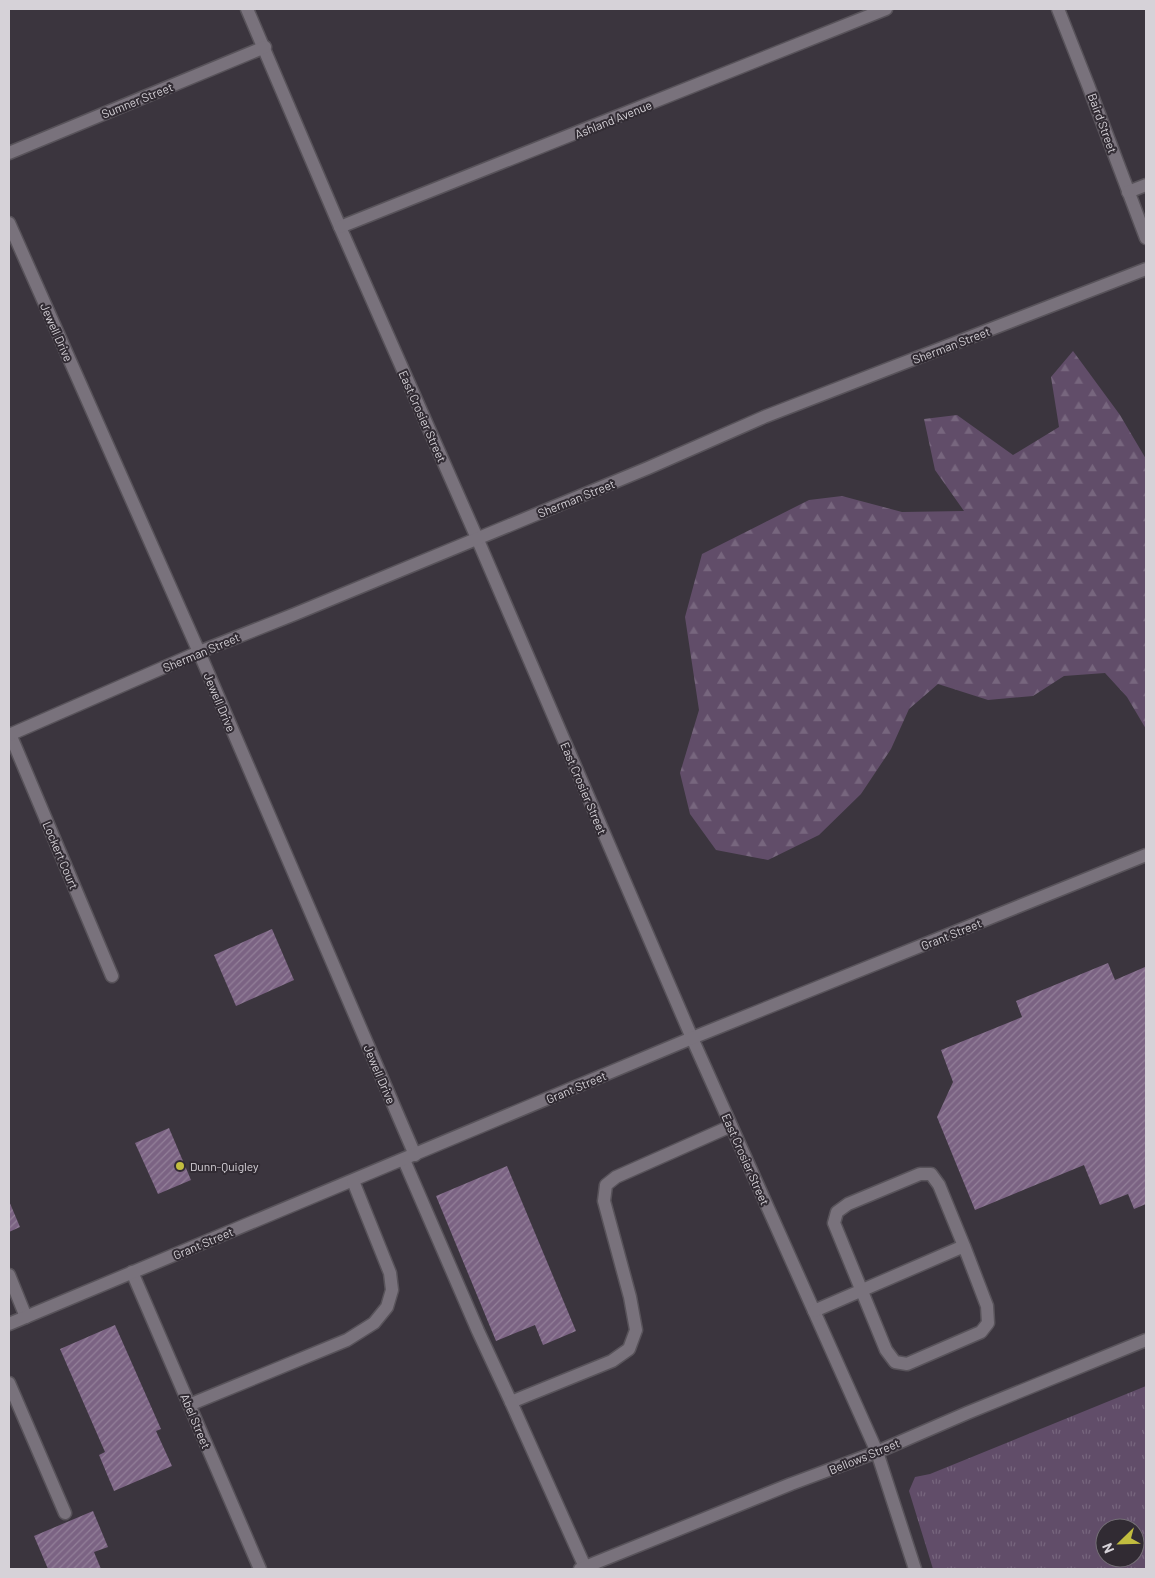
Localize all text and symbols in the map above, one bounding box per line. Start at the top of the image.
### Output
street label: Sumner Street [99,79,175,121]
street label: Baird Street [1086,91,1120,155]
street label: Ashland Avenue [572,97,654,141]
street label: Jewell Drive [38,301,76,363]
street label: Sherman Street [910,324,992,366]
street label: East Crosier Street [397,368,449,464]
street label: Sherman Street [535,476,617,520]
street label: Sherman Street [161,630,241,674]
street label: Jewell Drive [201,670,239,734]
street label: East Crosier Street [558,740,610,836]
street label: Lockert Court [40,819,82,891]
street label: Grant Street [919,916,983,952]
street label: Jewell Drive [361,1042,399,1106]
street label: Grant Street [544,1068,608,1106]
street label: East Crosier Street [720,1111,772,1207]
place label: Dunn-Quigley [190,1159,259,1173]
marker: Dunn-Quigley [174,1160,186,1172]
street label: Grant Street [171,1224,235,1262]
street label: Abel Street [178,1392,214,1450]
street label: Bellows Street [827,1435,901,1477]
north arrow [1095,1518,1145,1568]
text: N [1098,1541,1117,1556]

